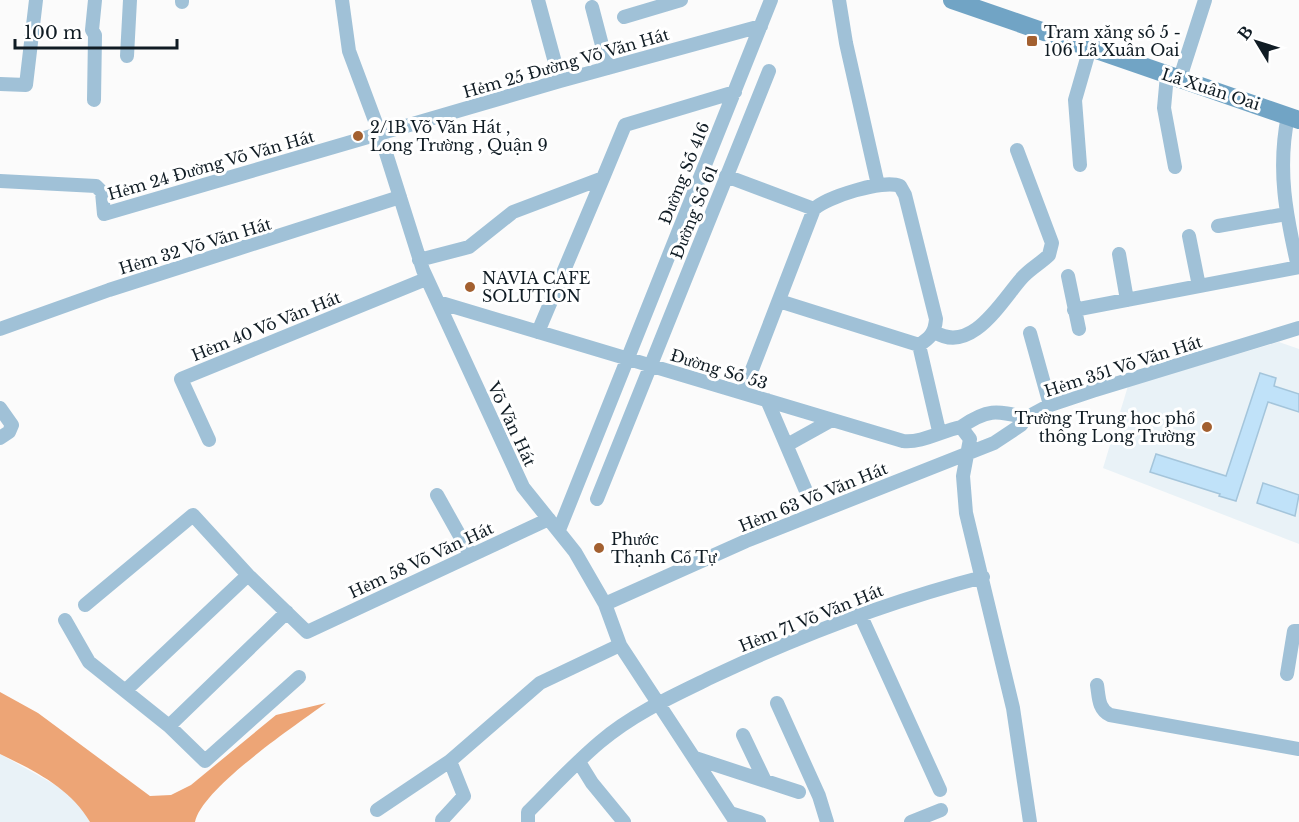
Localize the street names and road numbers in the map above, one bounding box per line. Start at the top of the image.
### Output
street label: Hẻm 25 Đường Võ Văn Hát [461,24,671,102]
street label: Lã Xuân Oai [1159,64,1263,114]
street label: Đường Số 416 [654,119,714,227]
street label: Hẻm 24 Đường Võ Văn Hát [105,126,317,204]
street label: Đường Số 61 [666,162,722,262]
street label: Hẻm 32 Võ Văn Hát [116,213,274,279]
street label: Hẻm 40 Võ Văn Hát [188,287,344,365]
street label: Hẻm 351 Võ Văn Hát [1042,331,1204,401]
street label: Đường Số 53 [668,345,770,393]
street label: Võ Văn Hát [483,378,540,469]
street label: Hẻm 63 Võ Văn Hát [736,458,890,536]
street label: Hẻm 58 Võ Văn Hát [345,518,497,602]
street label: Hẻm 71 Võ Văn Hát [736,580,886,656]

